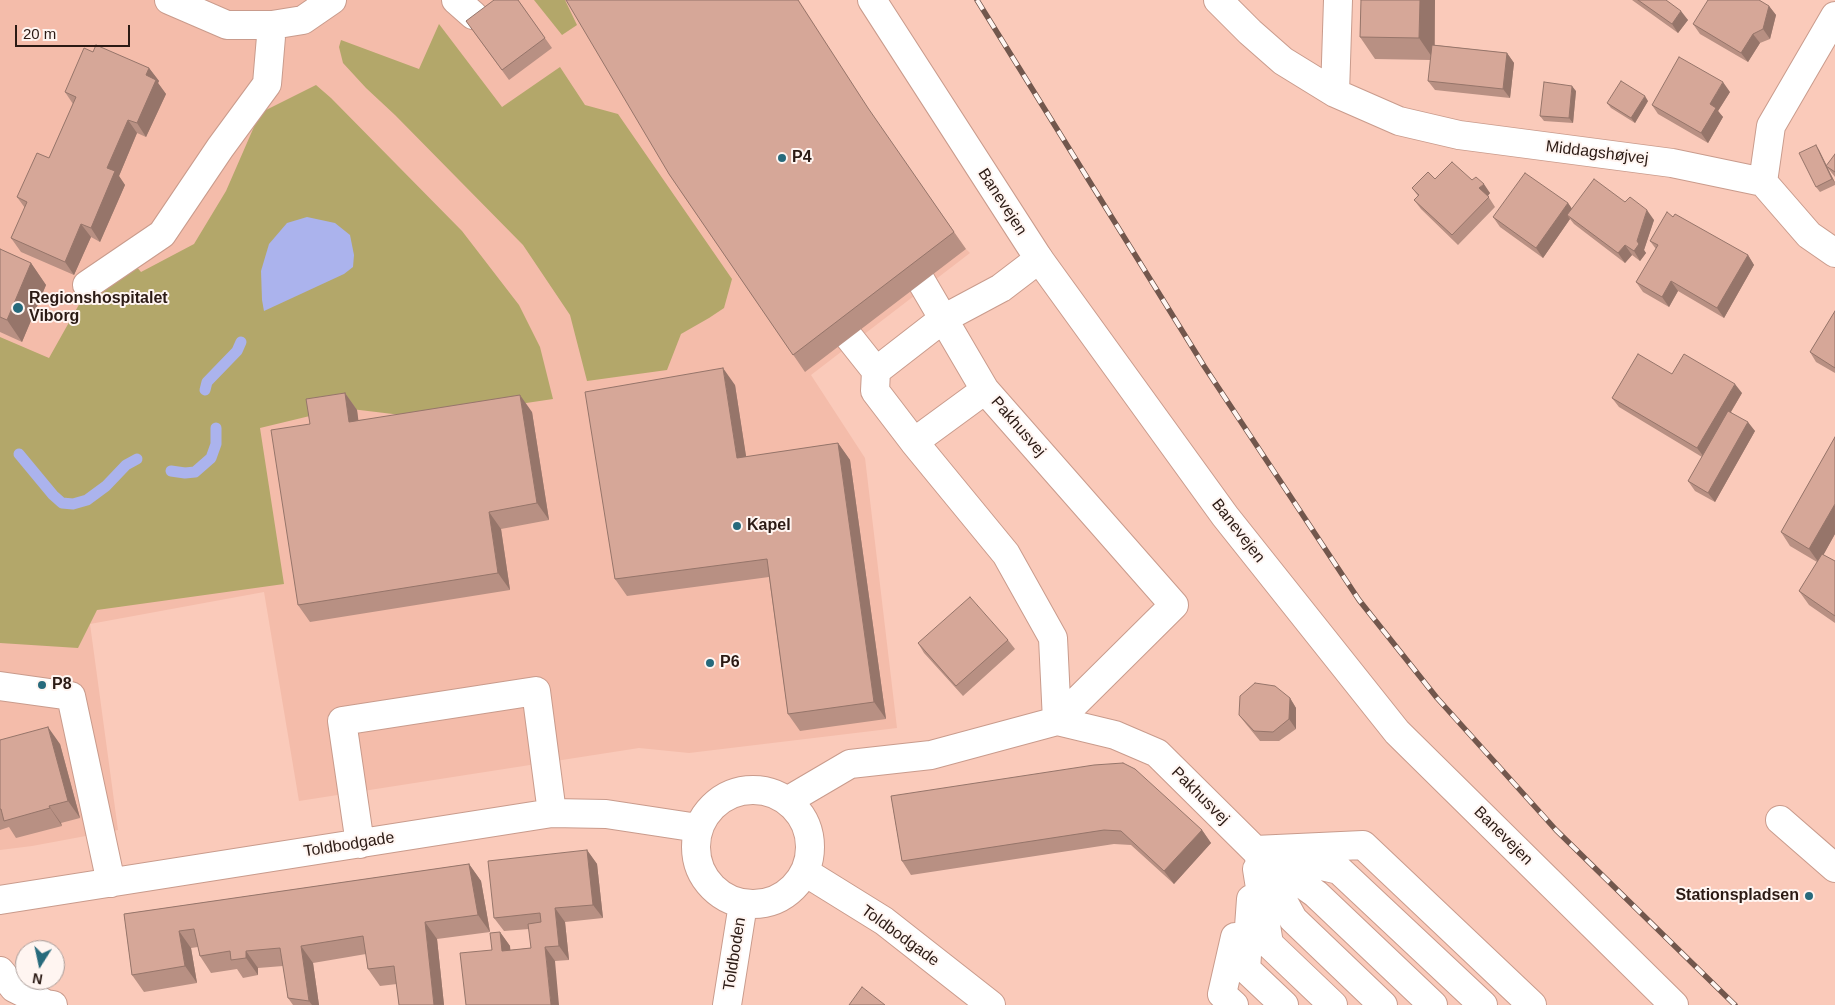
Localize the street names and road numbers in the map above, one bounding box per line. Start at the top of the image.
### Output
street label: Middagshøjvej [1545,137,1649,169]
street label: Banevejen [973,165,1031,239]
street label: Pakhusvej [987,393,1049,461]
street label: Banevejen [1207,495,1269,567]
street label: Pakhusvej [1167,763,1233,829]
street label: Banevejen [1469,802,1537,870]
street label: Toldbodgade [302,828,396,862]
street label: Toldbodgade [857,901,943,971]
street label: Toldboden [720,916,750,992]

